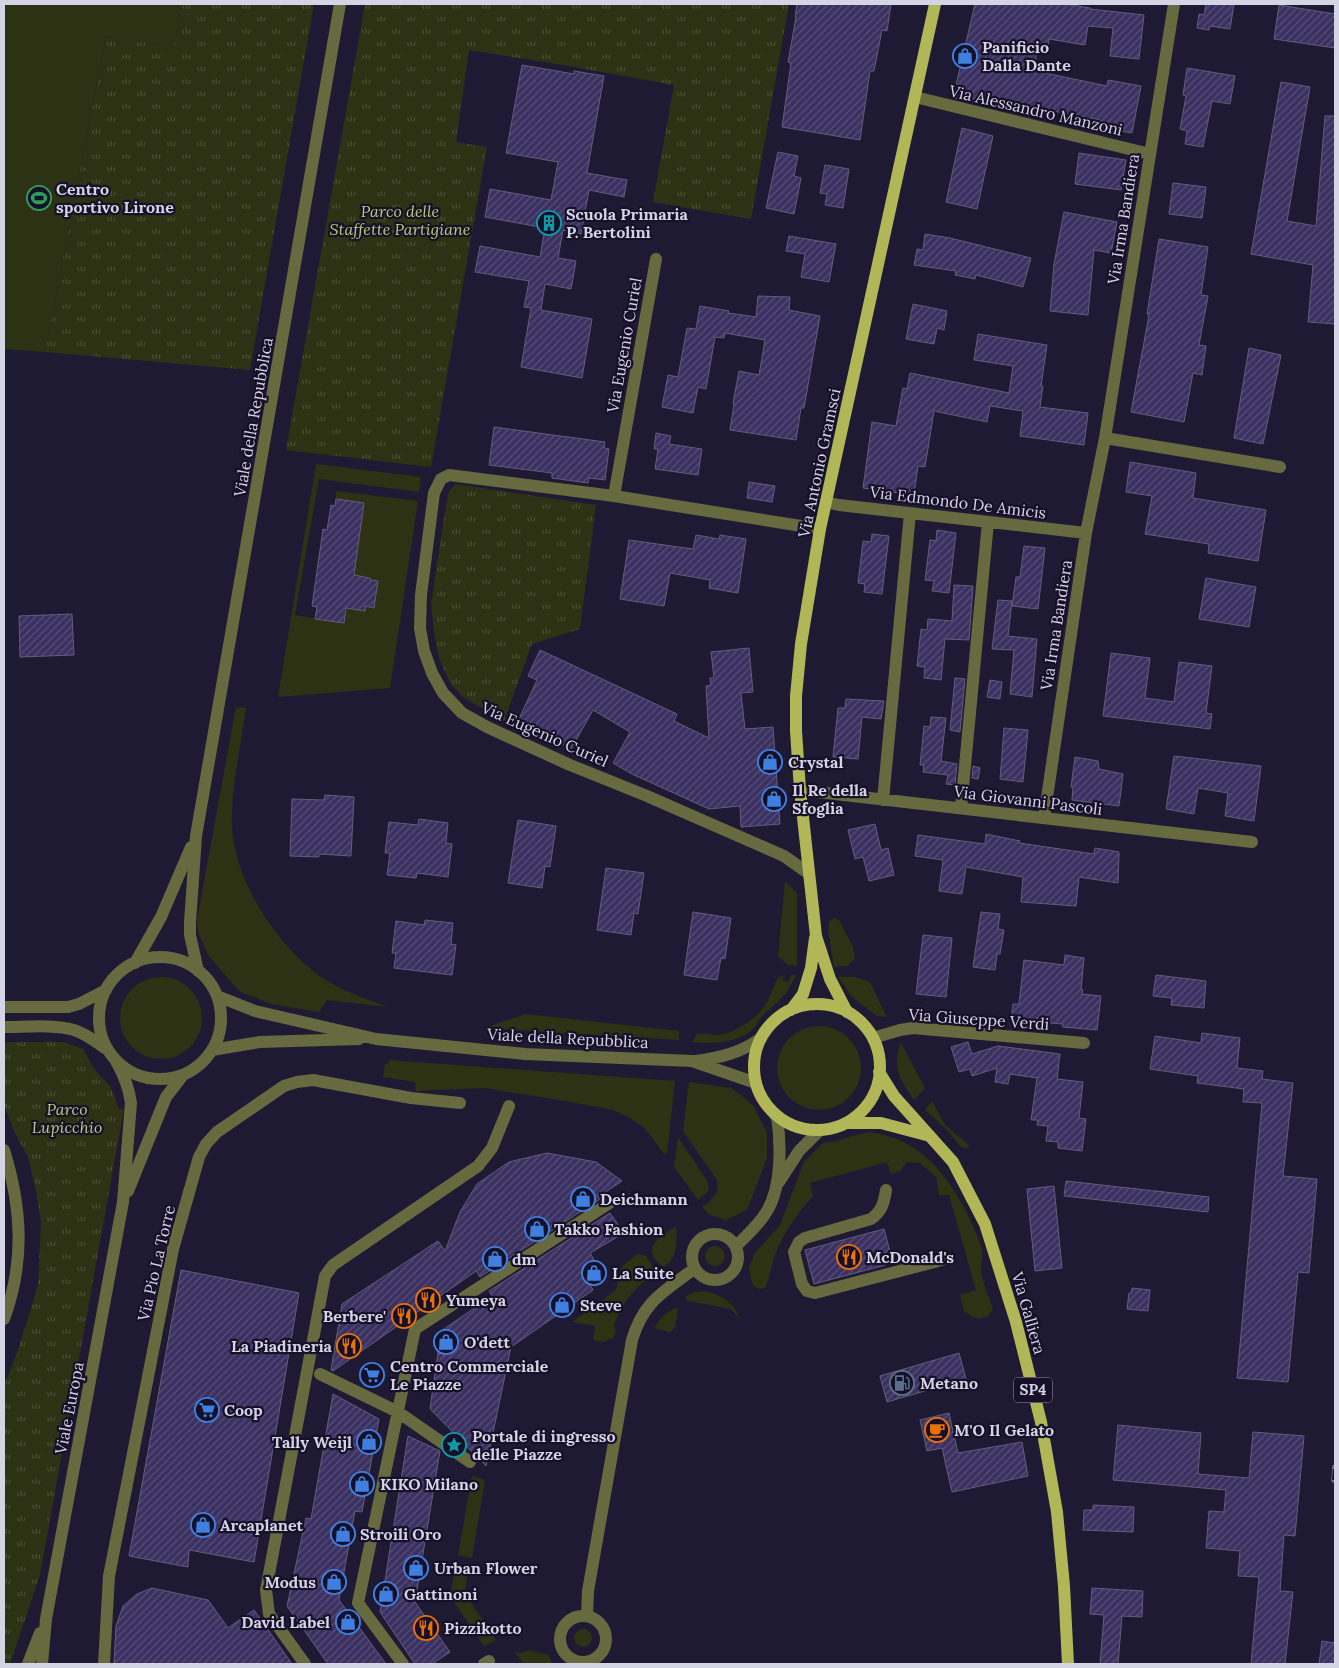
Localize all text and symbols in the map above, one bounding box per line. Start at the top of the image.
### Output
place label: Panificio Dalla Dante [982,37,1071,75]
shop icon: Panificio Dalla Dante [952,43,978,69]
street label: Via Alessandro Manzoni [946,80,1125,140]
street label: Via Irma Bandiera [1103,152,1143,287]
place label: Centro sportivo Lirone [56,179,174,217]
sports icon: Centro sportivo Lirone [26,185,52,211]
park label: Parco delle Staffette Partigiane [330,201,471,239]
place label: Scuola Primaria P. Bertolini [566,204,688,242]
building icon: Scuola Primaria P. Bertolini [536,210,562,236]
street label: Via Eugenio Curiel [602,276,646,415]
street label: Viale della Repubblica [229,336,277,499]
street label: Via Antonio Gramsci [793,387,845,540]
street label: Via Edmondo De Amicis [868,481,1047,523]
street label: Via Irma Bandiera [1036,558,1076,693]
street label: Via Eugenio Curiel [477,697,612,771]
shop icon: Crystal [757,749,783,775]
place label: Crystal [788,752,843,772]
place label: Il Re della Sfoglia [792,780,868,818]
street label: Via Giovanni Pascoli [952,781,1103,819]
shop icon: Il Re della Sfoglia [761,786,787,812]
street label: Via Giuseppe Verdi [907,1004,1050,1034]
street label: Viale della Repubblica [486,1024,649,1052]
park label: Parco Lupicchio [32,1099,102,1137]
shop icon: Deichmann [570,1186,596,1212]
place label: Deichmann [600,1189,688,1209]
street label: Via Pio La Torre [133,1203,179,1324]
shop icon: Takko Fashion [524,1216,550,1242]
place label: Takko Fashion [554,1219,663,1239]
restaurant icon: McDonald's [836,1244,862,1270]
shop icon: dm [482,1246,508,1272]
place label: McDonald's [866,1247,954,1267]
place label: dm [512,1249,537,1269]
shop icon: La Suite [581,1260,607,1286]
place label: La Suite [612,1263,674,1283]
street label: Via Galliera [1007,1269,1050,1356]
restaurant icon: Yumeya [415,1287,441,1313]
place label: Yumeya [446,1290,507,1310]
shop icon: Steve [549,1292,575,1318]
place label: Steve [580,1295,622,1315]
restaurant icon: Berbere' [391,1303,417,1329]
place label: Berbere' [323,1306,386,1326]
shop icon: O'dett [433,1329,459,1355]
place label: O'dett [464,1332,511,1352]
restaurant icon: La Piadineria [336,1333,362,1359]
place label: La Piadineria [231,1336,333,1356]
place label: Centro Commerciale Le Piazze [390,1356,549,1394]
street label: Viale Europa [50,1360,88,1457]
supermarket icon: Centro Commerciale Le Piazze [359,1362,385,1388]
fuel station icon: Metano [889,1370,915,1396]
place label: Metano [920,1373,978,1393]
road number: SP4 [1014,1378,1052,1402]
supermarket icon: Coop [194,1397,220,1423]
place label: Coop [224,1400,263,1420]
cafe icon: M'O Il Gelato [924,1417,950,1443]
place label: M'O Il Gelato [954,1420,1054,1440]
place label: Portale di ingresso delle Piazze [472,1426,616,1464]
shop icon: Tally Weijl [356,1429,382,1455]
place label: Tally Weijl [272,1432,352,1452]
place icon: Portale di ingresso delle Piazze [441,1432,467,1458]
shop icon: KIKO Milano [349,1471,375,1497]
place label: KIKO Milano [380,1474,478,1494]
shop icon: Arcaplanet [190,1512,216,1538]
place label: Arcaplanet [220,1515,304,1535]
shop icon: Stroili Oro [330,1521,356,1547]
place label: Stroili Oro [360,1524,441,1544]
shop icon: Urban Flower [403,1555,429,1581]
place label: Urban Flower [434,1558,538,1578]
shop icon: Modus [321,1569,347,1595]
place label: Modus [265,1572,316,1592]
shop icon: Gattinoni [373,1581,399,1607]
place label: Gattinoni [404,1584,478,1604]
shop icon: David Label [335,1609,361,1635]
place label: David Label [241,1612,330,1632]
restaurant icon: Pizzikotto [413,1615,439,1641]
place label: Pizzikotto [444,1618,522,1638]

